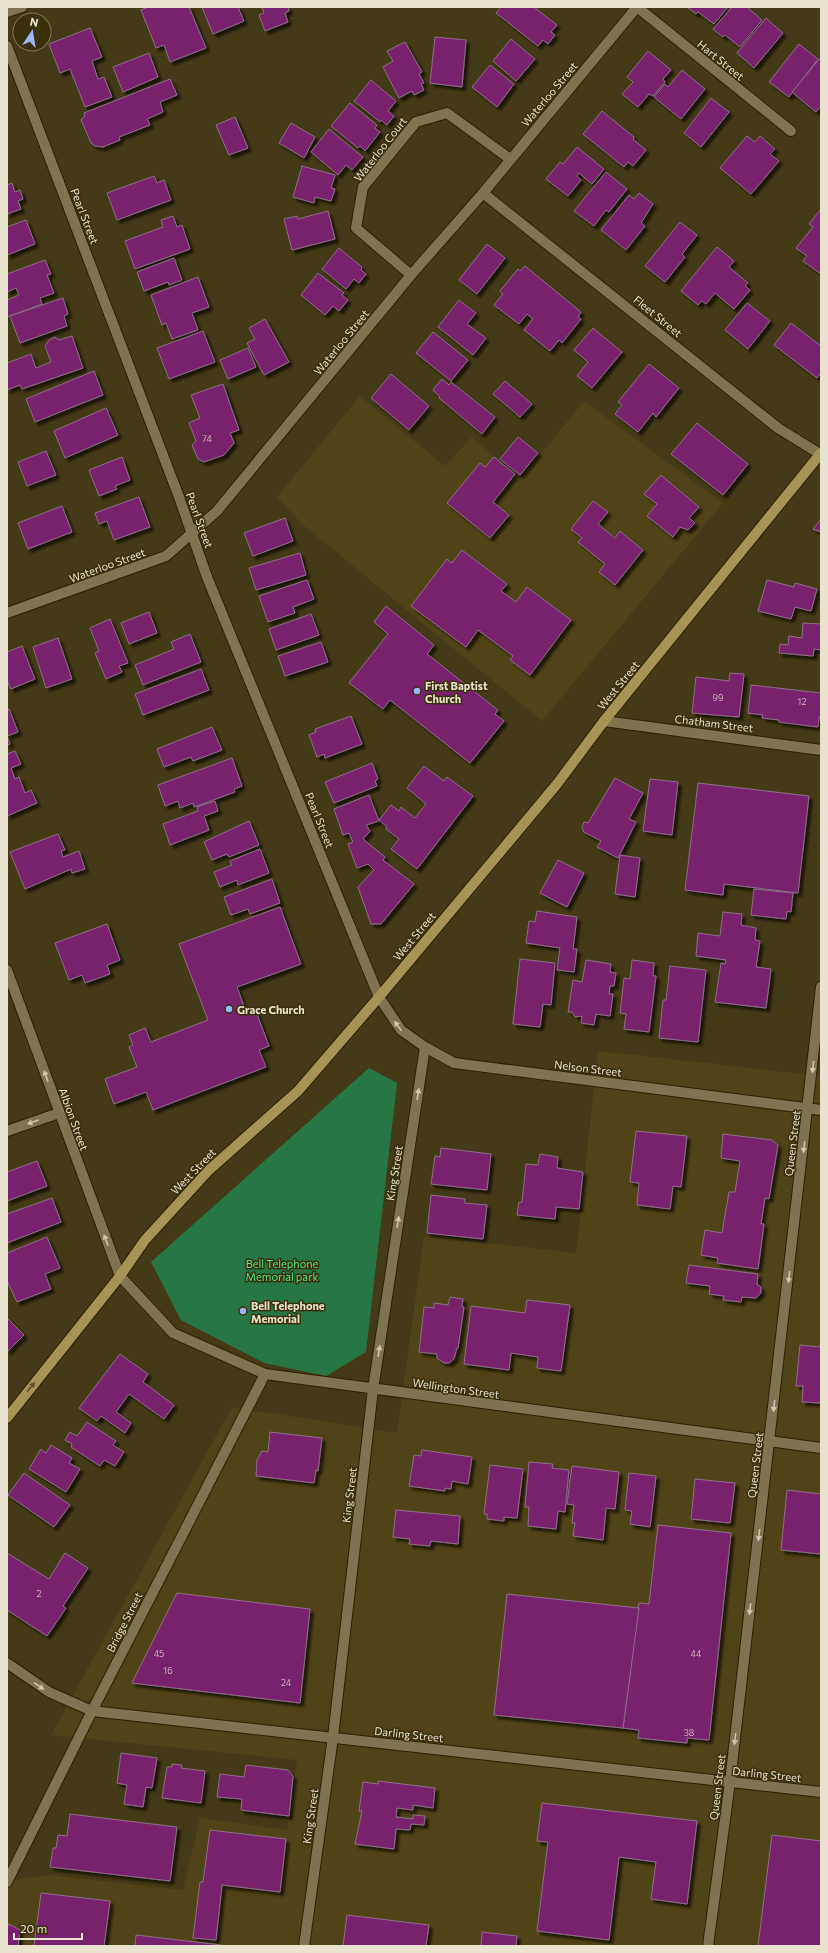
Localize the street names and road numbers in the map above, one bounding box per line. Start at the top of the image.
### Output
street label: Hart Street [695,37,747,83]
street label: Waterloo Street [518,59,580,129]
street label: Waterloo Court [351,114,409,184]
street label: Pearl Street [68,186,102,246]
street label: Fleet Street [631,293,685,340]
street label: Waterloo Street [311,306,372,377]
street label: Pearl Street [184,490,216,550]
street label: Waterloo Street [67,545,147,585]
street label: West Street [594,658,642,712]
street label: Chatham Street [674,712,754,734]
street label: Pearl Street [303,790,337,850]
street label: West Street [390,909,438,963]
street label: Nelson Street [553,1057,623,1079]
street label: Albion Street [57,1086,92,1153]
street label: Queen Street [782,1109,803,1177]
street label: King Street [383,1144,405,1202]
street label: West Street [168,1145,218,1197]
street label: Wellington Street [412,1375,501,1401]
street label: Queen Street [745,1431,766,1499]
street label: King Street [339,1466,359,1523]
street label: Bridge Street [103,1589,145,1654]
street label: Darling Street [374,1724,445,1744]
street label: Queen Street [707,1753,728,1821]
street label: Darling Street [732,1764,803,1784]
street label: King Street [300,1787,320,1844]

